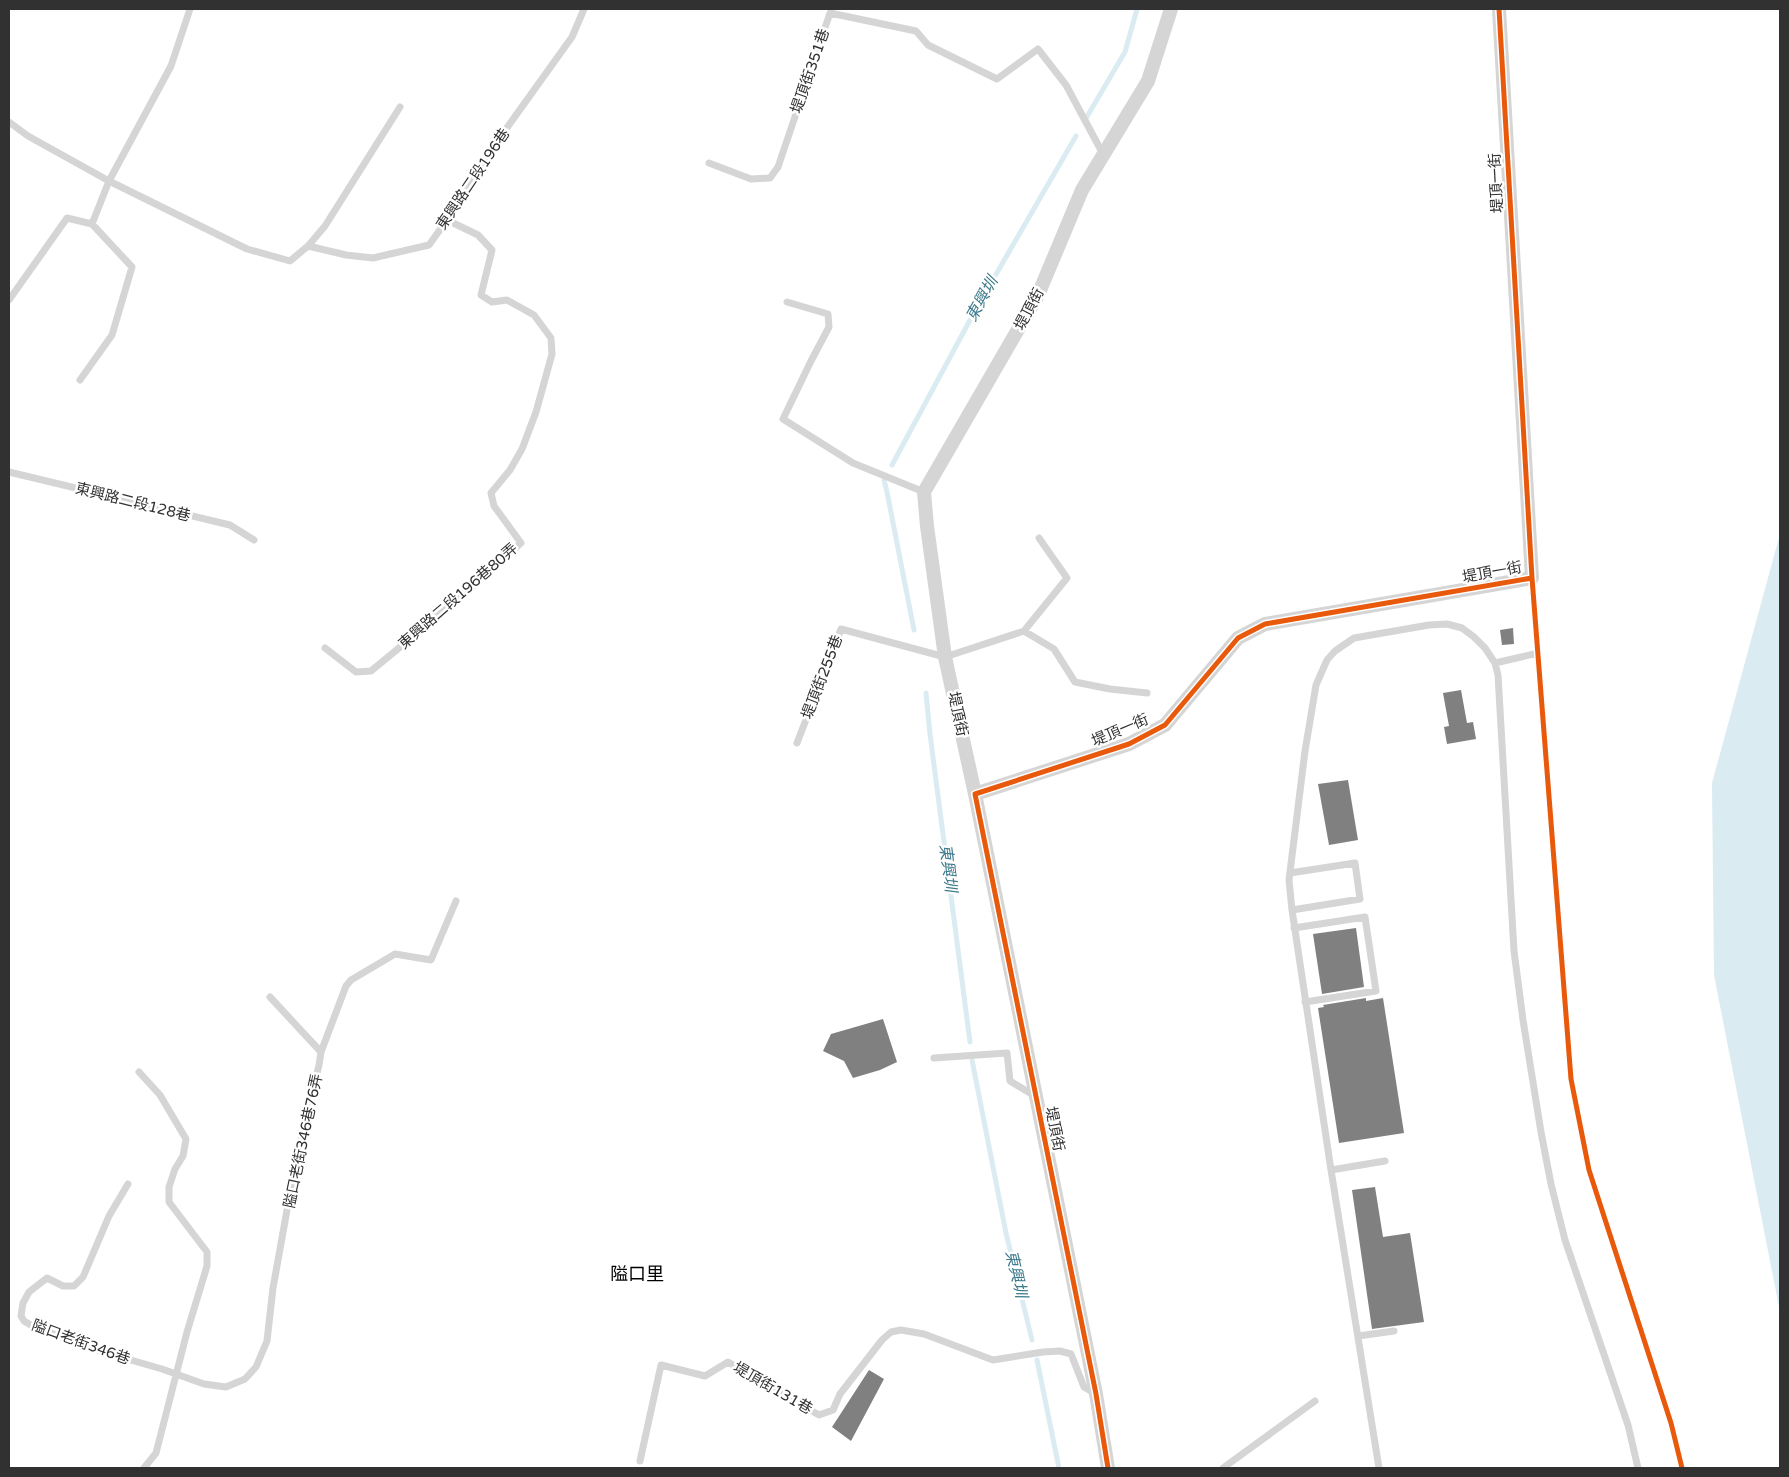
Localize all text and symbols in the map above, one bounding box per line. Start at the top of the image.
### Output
street label: 堤頂街351巷 [787,26,833,116]
street label: 東興路二段196巷 [432,125,514,233]
street label: 堤頂一街 [1485,153,1507,213]
water label: 東興圳 [962,271,1003,325]
street label: 堤頂街 [1010,285,1048,333]
street label: 東興路二段128巷 [73,479,193,525]
street label: 東興路二段196巷80弄 [395,539,521,653]
street label: 堤頂一街 [1461,558,1523,586]
street label: 堤頂街255巷 [798,633,846,721]
street label: 堤頂街 [945,690,971,738]
street label: 堤頂一街 [1089,710,1151,750]
water label: 東興圳 [935,843,961,895]
street label: 隘口老街346巷76弄 [280,1072,326,1210]
street label: 堤頂街 [1042,1105,1068,1153]
water label: 東興圳 [1001,1248,1032,1302]
district label: 隘口里 [610,1263,664,1285]
street label: 隘口老街346巷 [29,1316,133,1368]
street label: 堤頂街131巷 [730,1358,816,1418]

